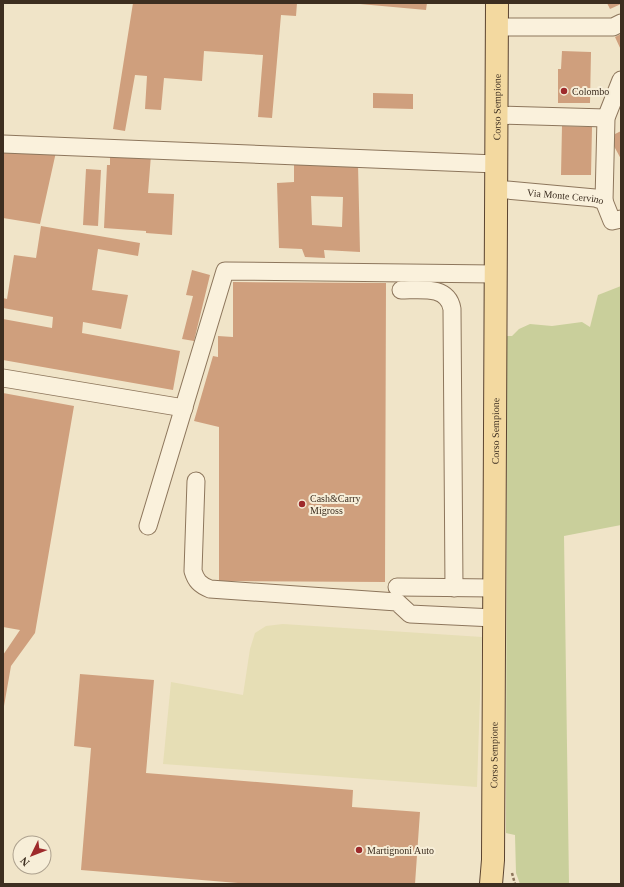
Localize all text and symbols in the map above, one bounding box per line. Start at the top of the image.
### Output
street label: Corso Sempione [491,73,503,140]
marker: Colombo [559,86,569,96]
place label: Colombo [572,86,609,97]
street label: Via Monte Cervino [527,187,605,207]
street label: Corso Sempione [490,397,501,464]
place label: Cash&Carry Migross [310,493,361,516]
marker: Cash&Carry Migross [297,499,307,509]
street label: Corso Sempione [488,721,500,788]
north arrow [12,835,52,875]
marker: Martignoni Auto [354,845,364,855]
place label: Martignoni Auto [367,845,434,856]
text: N [18,855,32,869]

